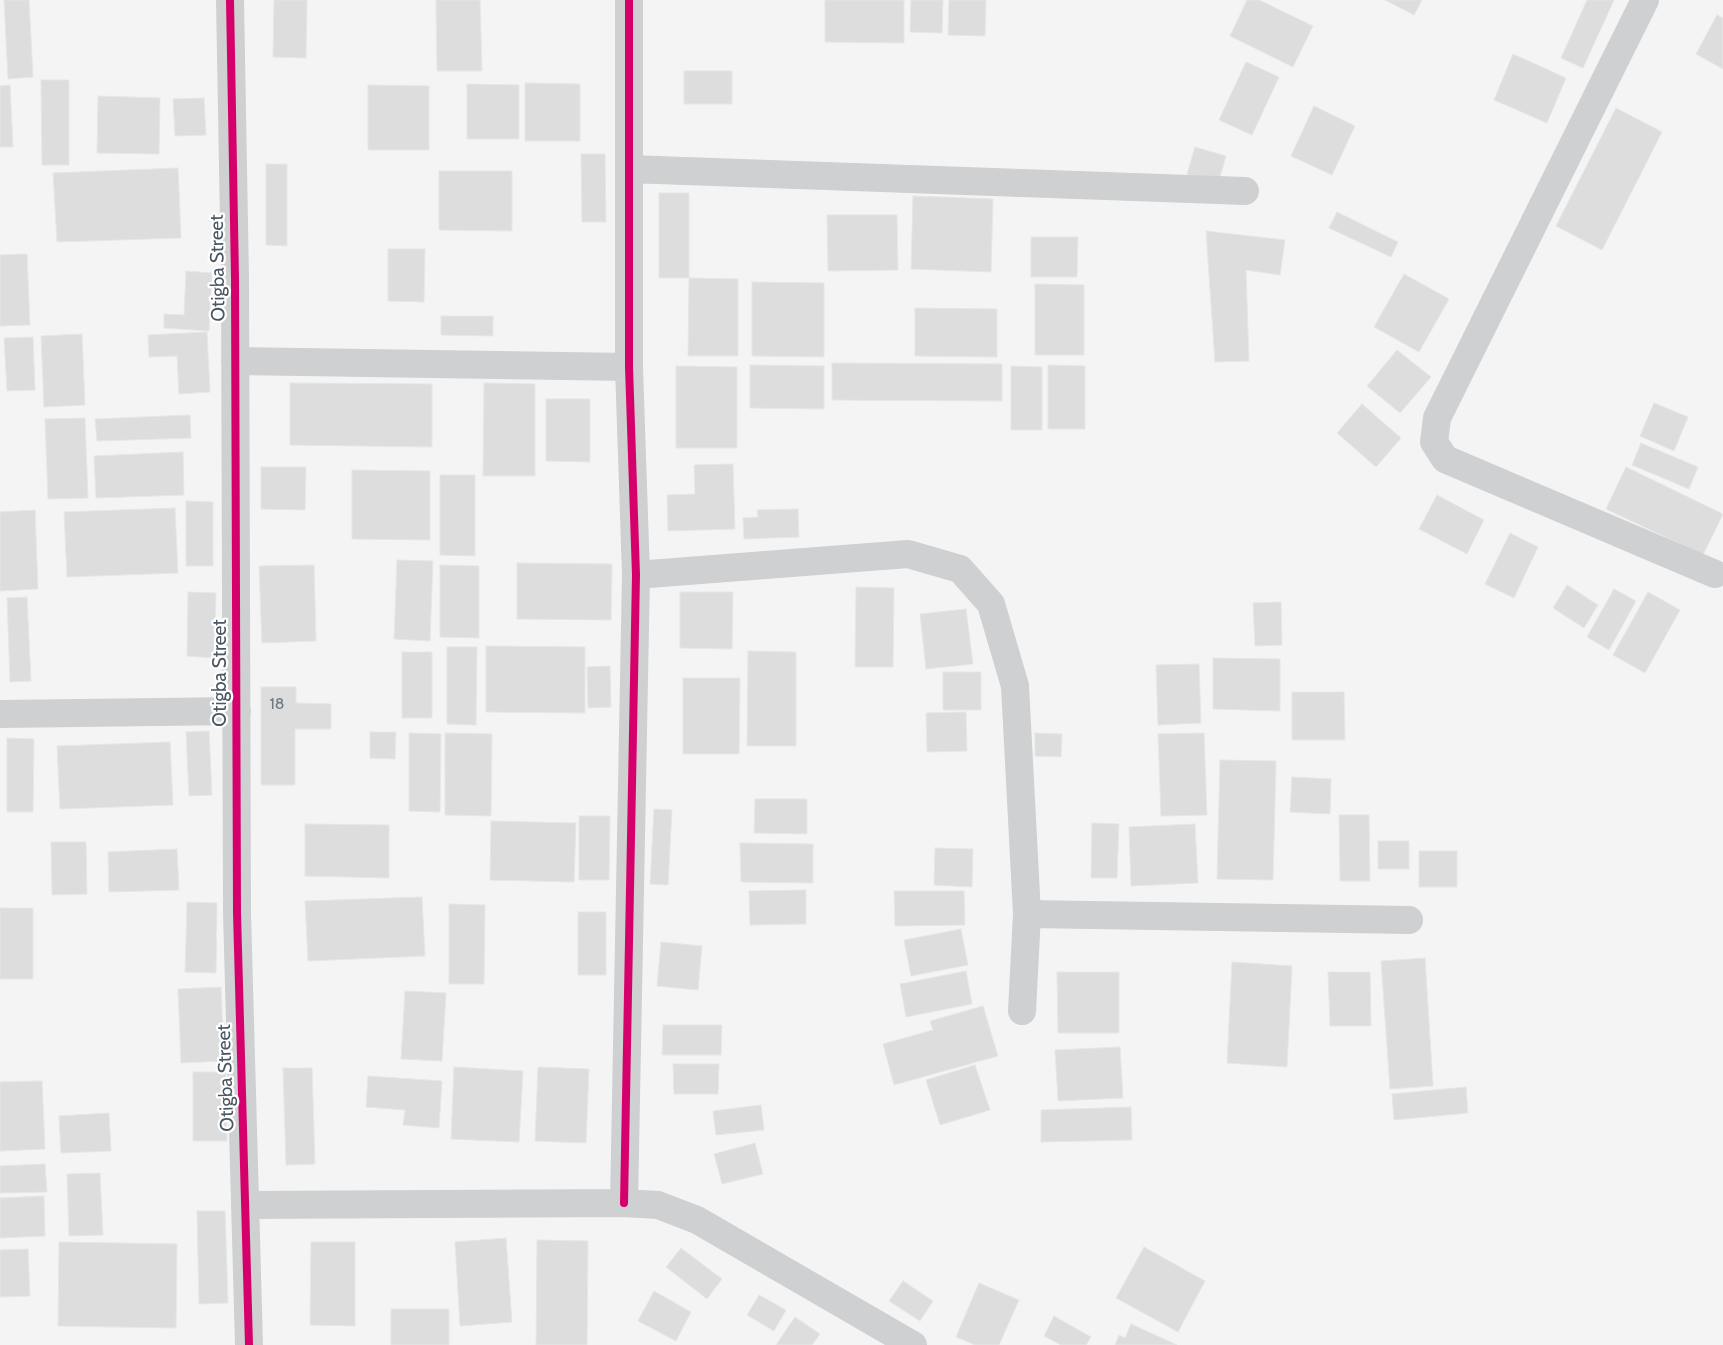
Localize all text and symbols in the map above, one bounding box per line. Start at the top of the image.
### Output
street label: Otigba Street [206,214,230,322]
street label: Otigba Street [209,619,231,727]
house number: 18 [270,694,284,714]
street label: Otigba Street [213,1024,239,1132]

